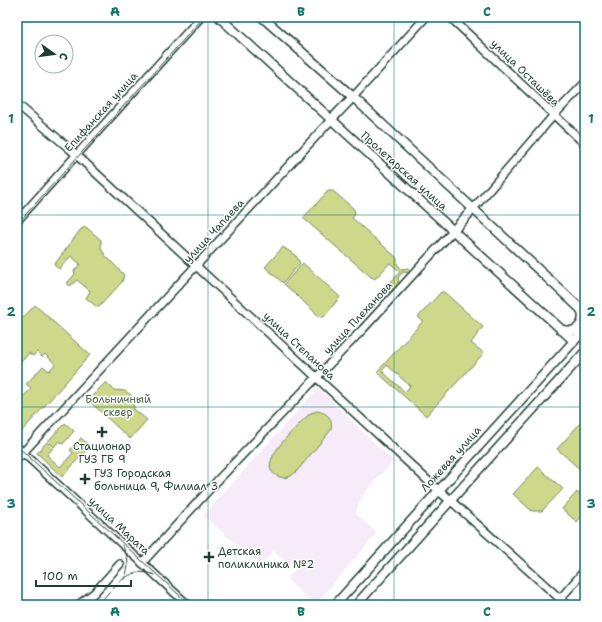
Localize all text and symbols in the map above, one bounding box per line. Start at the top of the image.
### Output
text: A [110,3,120,20]
text: B [297,3,305,20]
text: C [483,3,491,20]
north arrow [34,34,74,74]
street label: улица Осташёва [487,36,563,110]
text: С [55,51,71,62]
street label: Епифанская улица [61,69,141,155]
text: 1 [8,110,14,127]
text: 1 [588,110,594,127]
street label: Пролетарская улица [358,128,450,214]
street label: улица Чапаева [180,196,248,266]
street label: улица Плеханова [320,278,396,358]
text: 2 [6,303,16,320]
text: 2 [586,303,596,320]
street label: улица Степанова [260,309,338,383]
park label: Больничный сквер [85,392,151,420]
street label: Ложевая улица [417,423,485,495]
marker: Стационар ГУЗ ГБ 9 [96,426,108,438]
place label: Стационар ГУЗ ГБ 9 [73,439,131,467]
place label: ГУЗ Городская больница 9, Филиал 3 [94,466,218,494]
marker: ГУЗ Городская больница 9, Филиал 3 [79,473,91,485]
street label: улица Марата [85,494,153,559]
text: 3 [6,495,16,512]
text: 3 [586,495,596,512]
place label: Детская поликлиника №2 [218,544,314,572]
marker: Детская поликлиника №2 [203,551,215,563]
scale bar [36,562,131,588]
text: 100 m [42,568,78,584]
text: A [110,603,120,620]
text: B [297,603,305,620]
text: C [483,603,491,620]

